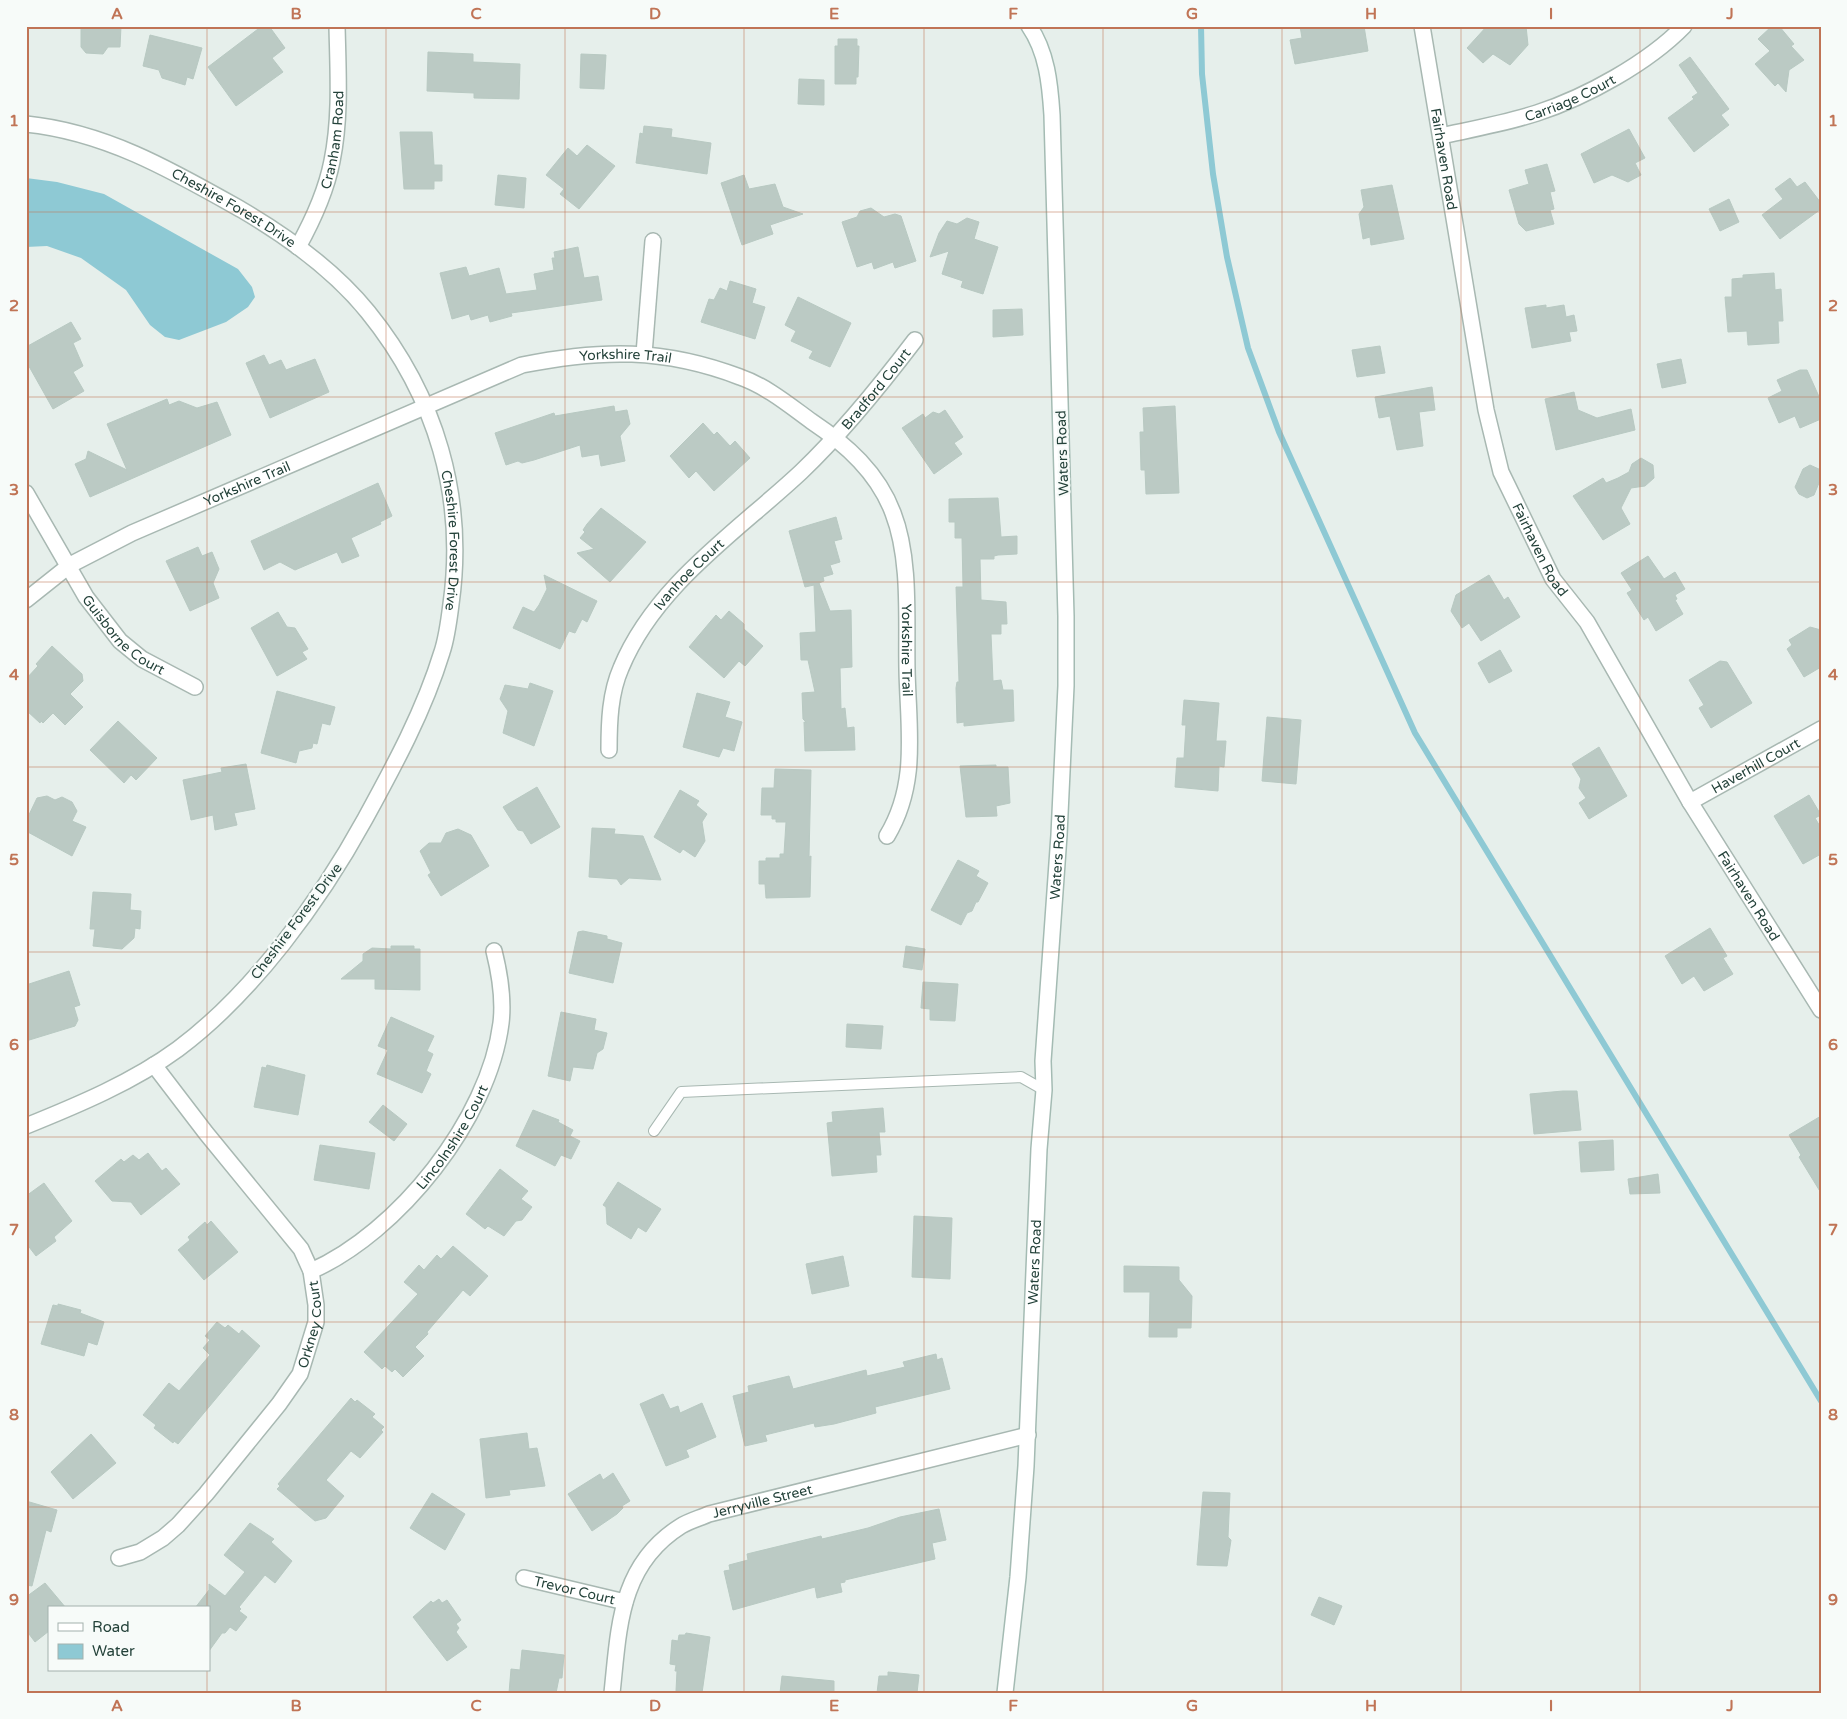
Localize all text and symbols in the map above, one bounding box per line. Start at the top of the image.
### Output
text: A [111,4,123,24]
text: B [290,4,302,24]
text: C [470,4,482,24]
text: D [649,4,661,24]
text: E [829,4,839,24]
text: F [1008,4,1018,24]
text: G [1186,4,1198,24]
text: H [1365,4,1377,24]
text: I [1549,4,1553,24]
text: J [1725,4,1734,24]
street label: Carriage Court [1523,71,1619,125]
street label: Cranham Road [317,90,347,191]
street label: Fairhaven Road [1427,107,1461,212]
text: 1 [9,111,19,131]
text: 1 [1828,111,1838,131]
street label: Cheshire Forest Drive [169,165,299,251]
text: 2 [9,296,19,316]
text: 2 [1828,296,1838,316]
street label: Bradford Court [838,345,915,433]
street label: Yorkshire Trail [579,346,673,367]
street label: Waters Road [1053,410,1072,496]
street label: Yorkshire Trail [201,458,293,510]
street label: Cheshire Forest Drive [437,469,463,612]
text: 3 [9,480,19,500]
text: 3 [1828,480,1838,500]
street label: Fairhaven Road [1508,500,1571,600]
street label: Ivanhoe Court [650,535,728,614]
street label: Guisborne Court [78,591,168,679]
street label: Yorkshire Trail [898,604,916,697]
text: 4 [9,665,19,685]
text: 4 [1828,665,1838,685]
street label: Haverhill Court [1708,734,1804,797]
street label: Waters Road [1046,814,1069,900]
street label: Fairhaven Road [1714,848,1783,944]
text: 5 [9,850,19,870]
text: 5 [1828,850,1838,870]
street label: Cheshire Forest Drive [247,860,346,983]
text: 6 [9,1035,19,1055]
text: 6 [1828,1035,1838,1055]
street label: Lincolnshire Court [413,1082,492,1193]
street label: Waters Road [1025,1219,1045,1305]
text: 7 [9,1220,19,1240]
text: 7 [1828,1220,1838,1240]
street label: Orkney Court [294,1279,325,1370]
text: 8 [9,1405,19,1425]
text: 8 [1828,1405,1838,1425]
street label: Jerryville Street [711,1481,815,1522]
street label: Trevor Court [532,1573,617,1609]
text: 9 [9,1590,19,1610]
text: 9 [1828,1590,1838,1610]
legend [48,1606,210,1672]
text: Road [92,1618,130,1636]
text: Water [92,1642,135,1660]
text: A [111,1696,123,1716]
text: B [290,1696,302,1716]
text: C [470,1696,482,1716]
text: D [649,1696,661,1716]
text: E [829,1696,839,1716]
text: F [1008,1696,1018,1716]
text: G [1186,1696,1198,1716]
text: H [1365,1696,1377,1716]
text: I [1549,1696,1553,1716]
text: J [1725,1696,1734,1716]

